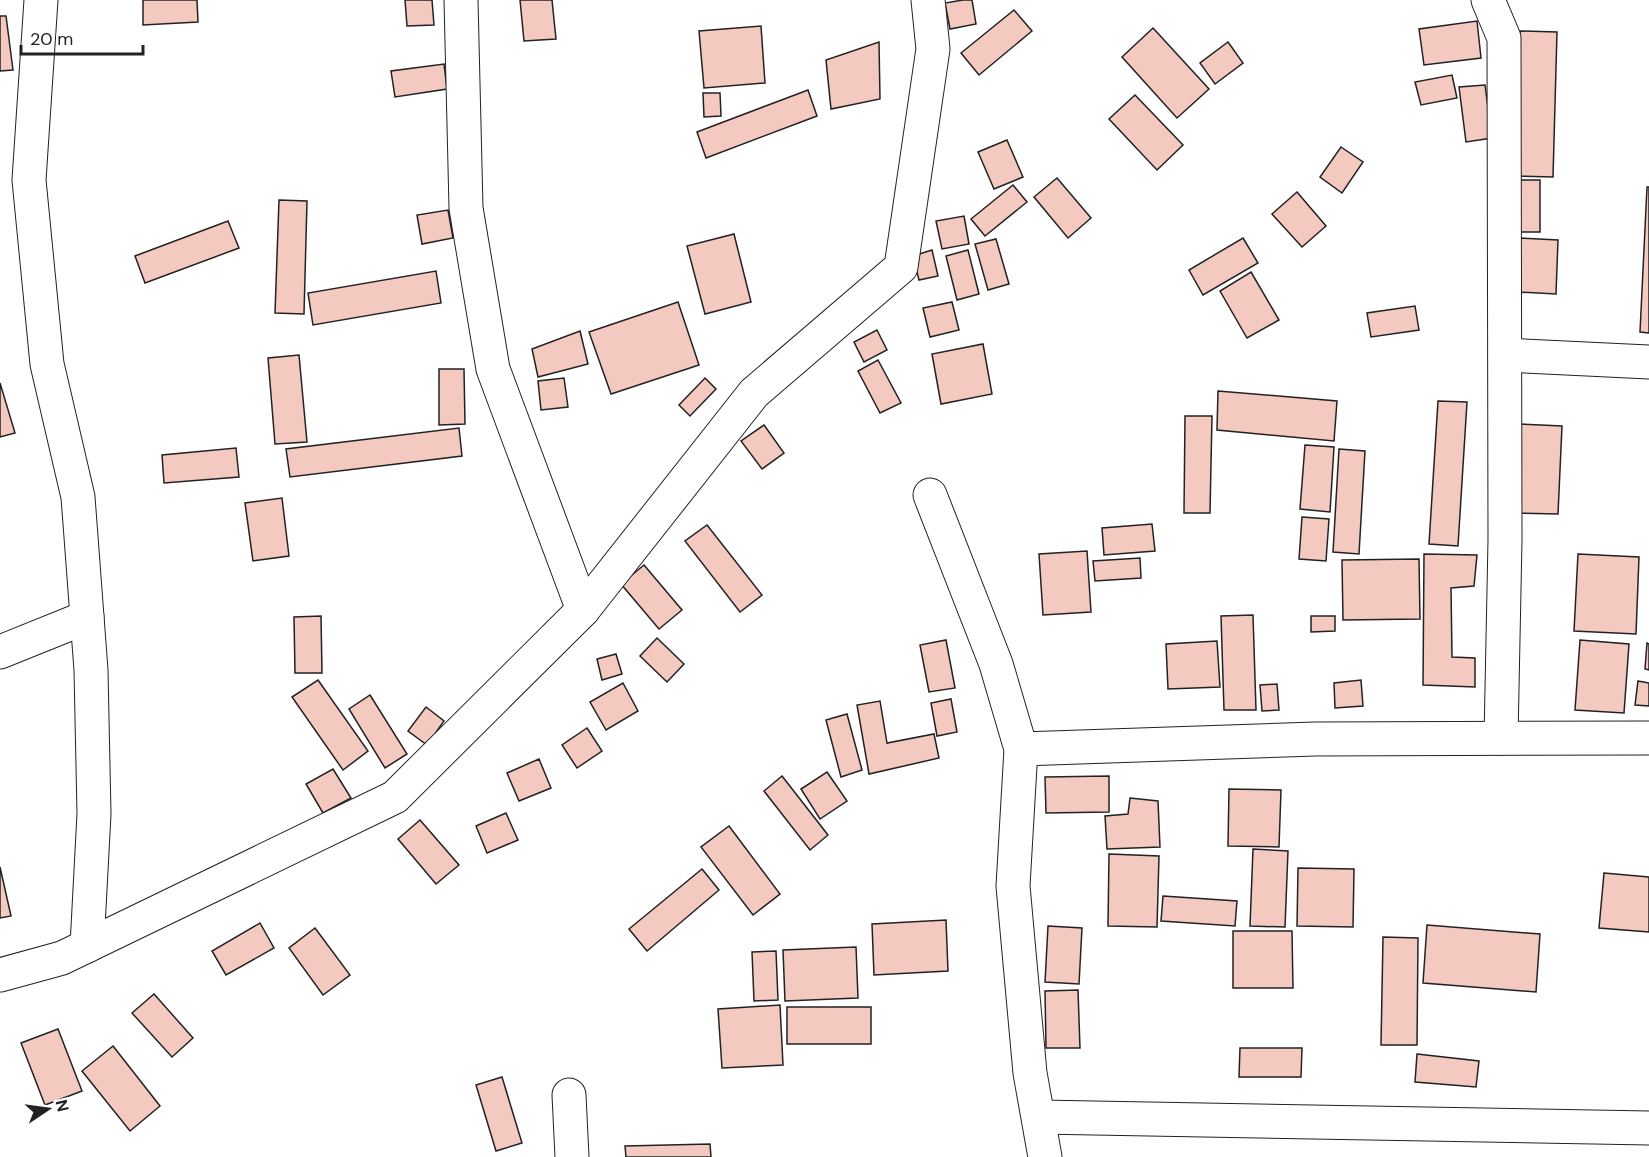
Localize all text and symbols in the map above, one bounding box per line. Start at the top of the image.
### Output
scale bar [21,18,142,56]
text: 20 m [30,27,73,51]
north arrow [18,1079,78,1139]
text: N [51,1098,74,1114]

